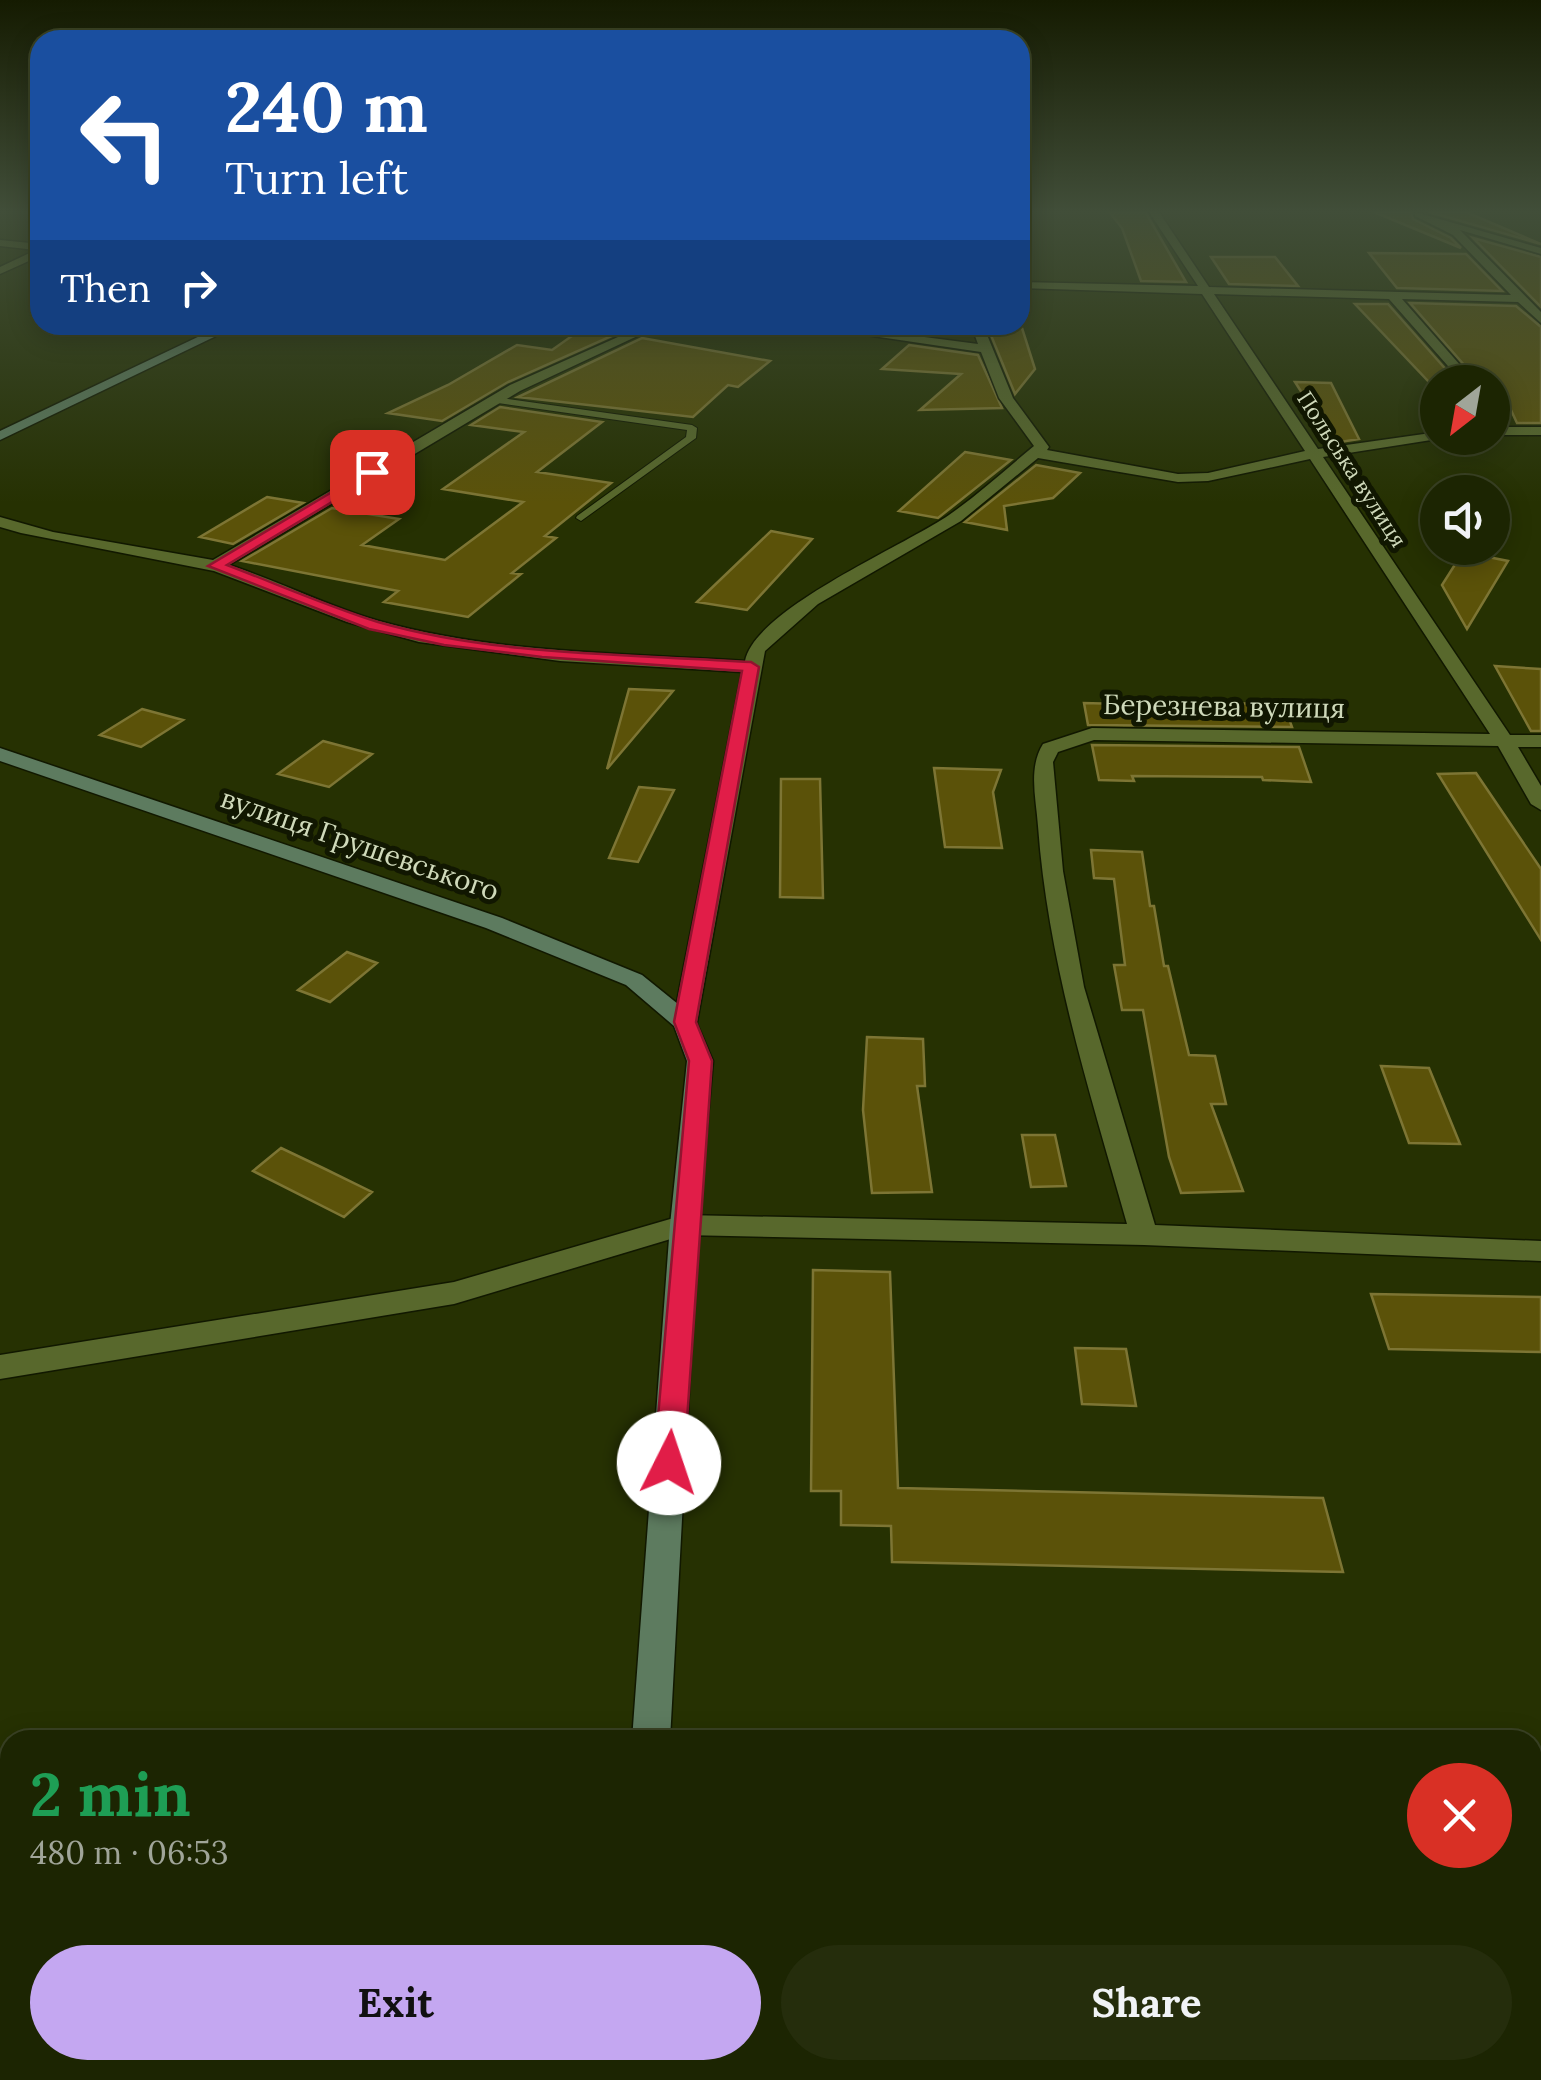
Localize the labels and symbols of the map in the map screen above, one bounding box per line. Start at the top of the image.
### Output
north arrow [1420,365,1510,455]
street label: Польська вулиця [1291,386,1413,552]
pin [330,430,415,515]
street label: Березнева вулиця [1103,686,1345,726]
street label: вулиця Грушевського [216,779,504,909]
position arrow [617,1411,721,1515]

